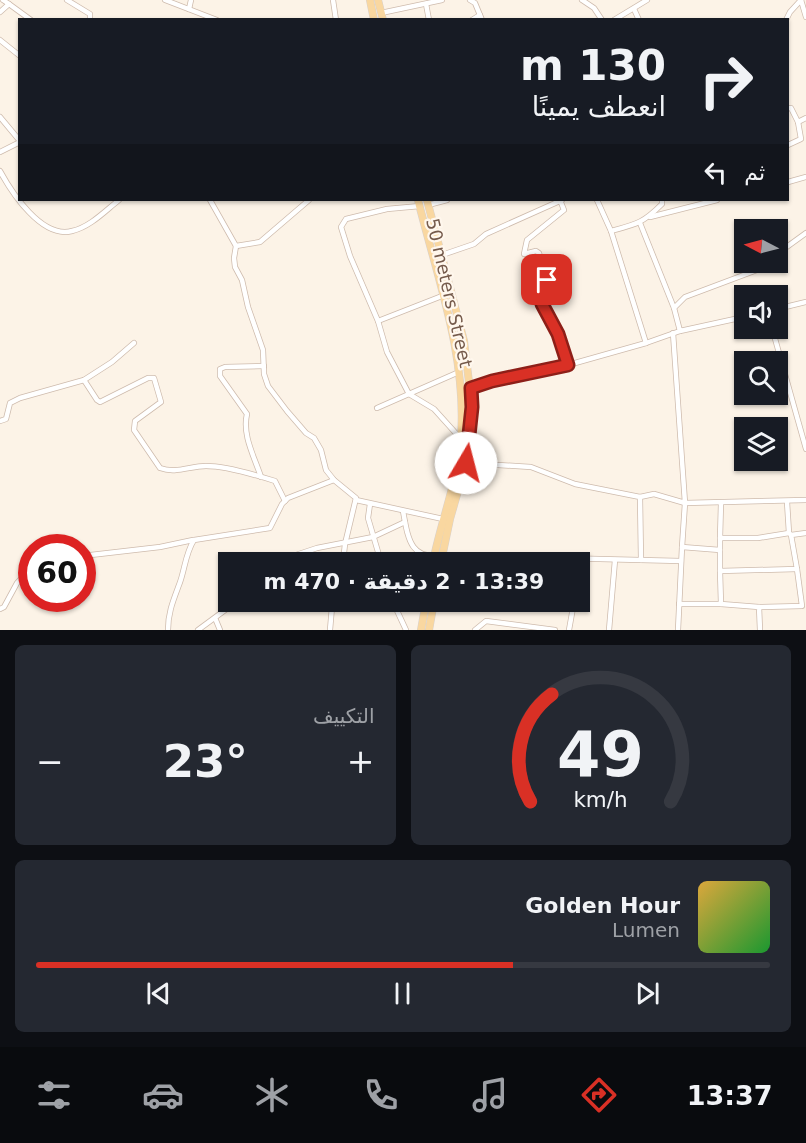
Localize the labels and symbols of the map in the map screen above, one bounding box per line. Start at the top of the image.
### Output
street label: 50 meters Street [422,216,477,370]
north arrow [734,219,788,273]
pin [521,254,572,305]
position arrow [434,431,498,495]
speed limit sign: 60 [18,534,96,612]

